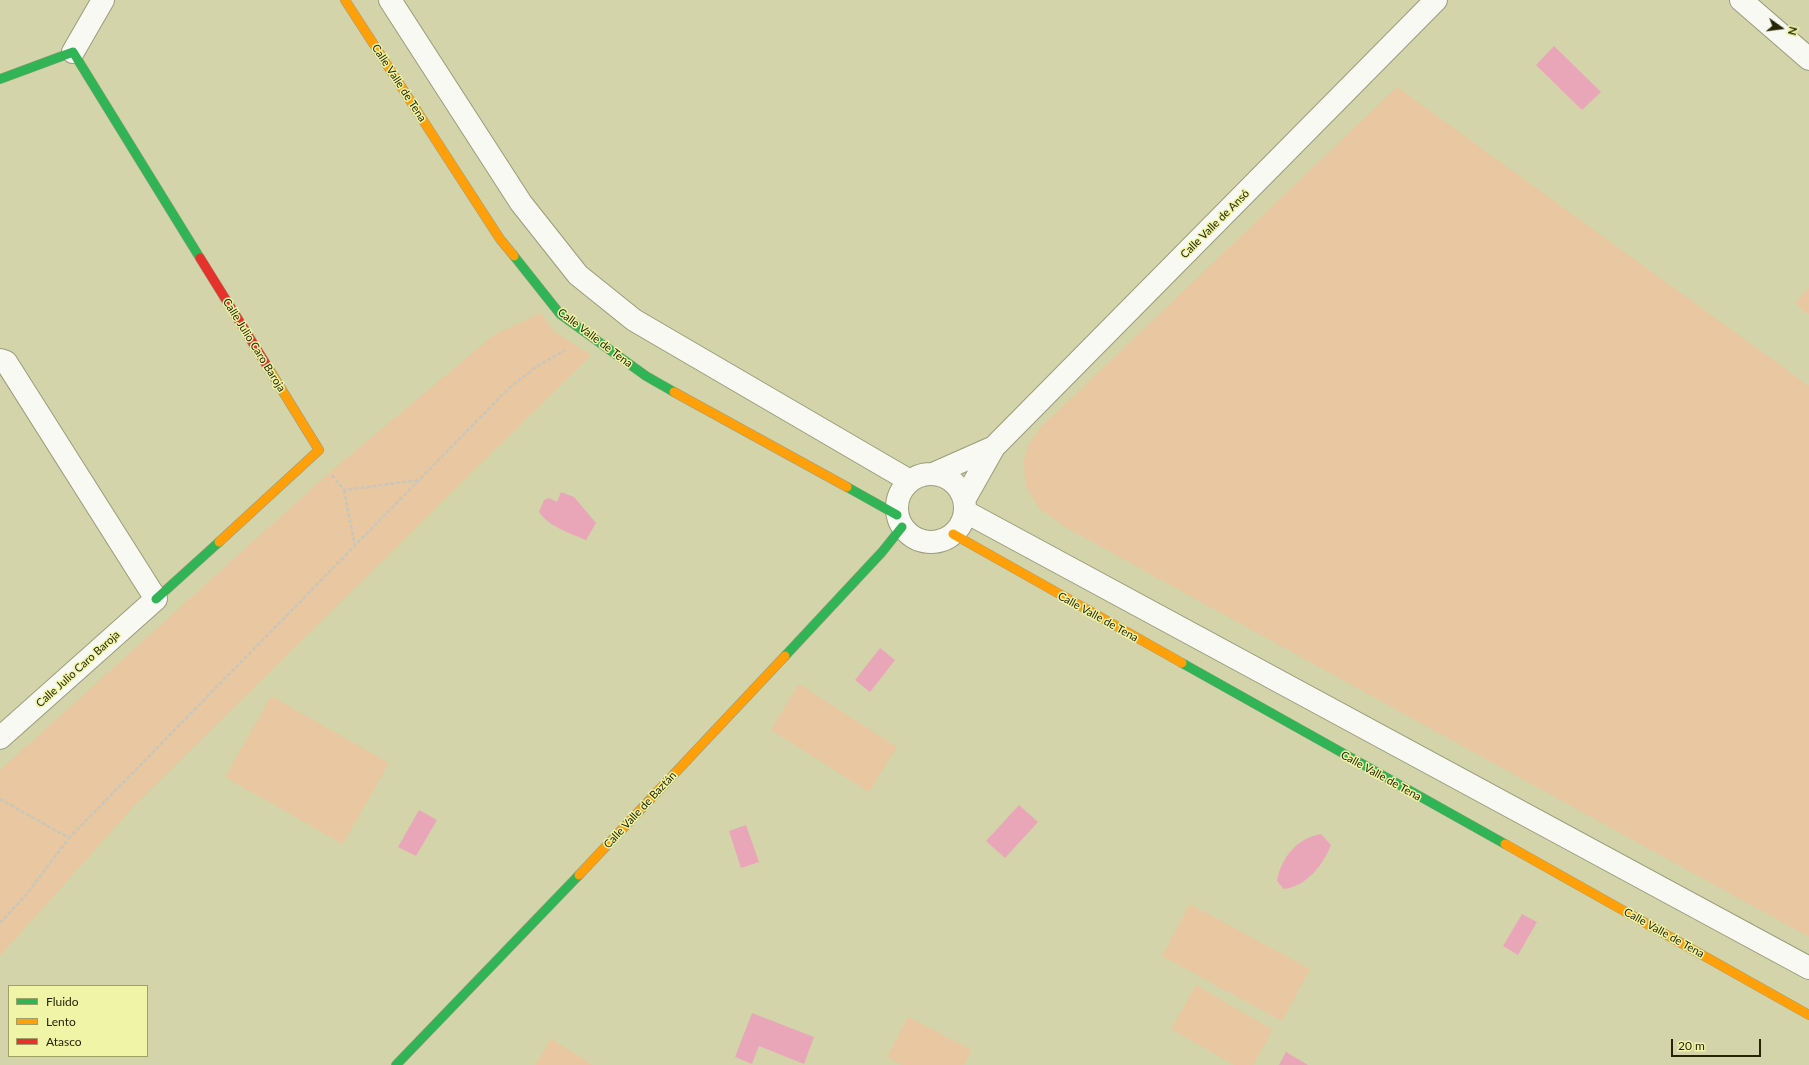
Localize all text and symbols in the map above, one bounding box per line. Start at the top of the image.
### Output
north arrow [1761,8,1801,48]
text: N [1786,25,1800,37]
street label: Calle Valle de Tena [369,42,429,124]
street label: Calle Valle de Ansó [1178,187,1252,261]
street label: Calle Julio Caro Baroja [220,296,288,394]
street label: Calle Valle de Tena [555,306,635,370]
street label: Calle Valle de Tena [1055,589,1141,645]
street label: Calle Julio Caro Baroja [34,628,122,710]
street label: Calle Valle de Tena [1338,748,1424,804]
street label: Calle Valle de Baztán [601,769,679,851]
street label: Calle Valle de Tena [1621,905,1707,961]
legend [8,985,148,1057]
text: Fluido [46,994,79,1009]
text: Lento [46,1014,76,1029]
scale bar [1673,1031,1763,1057]
text: Atasco [46,1034,82,1049]
text: 20 m [1678,1038,1705,1053]

